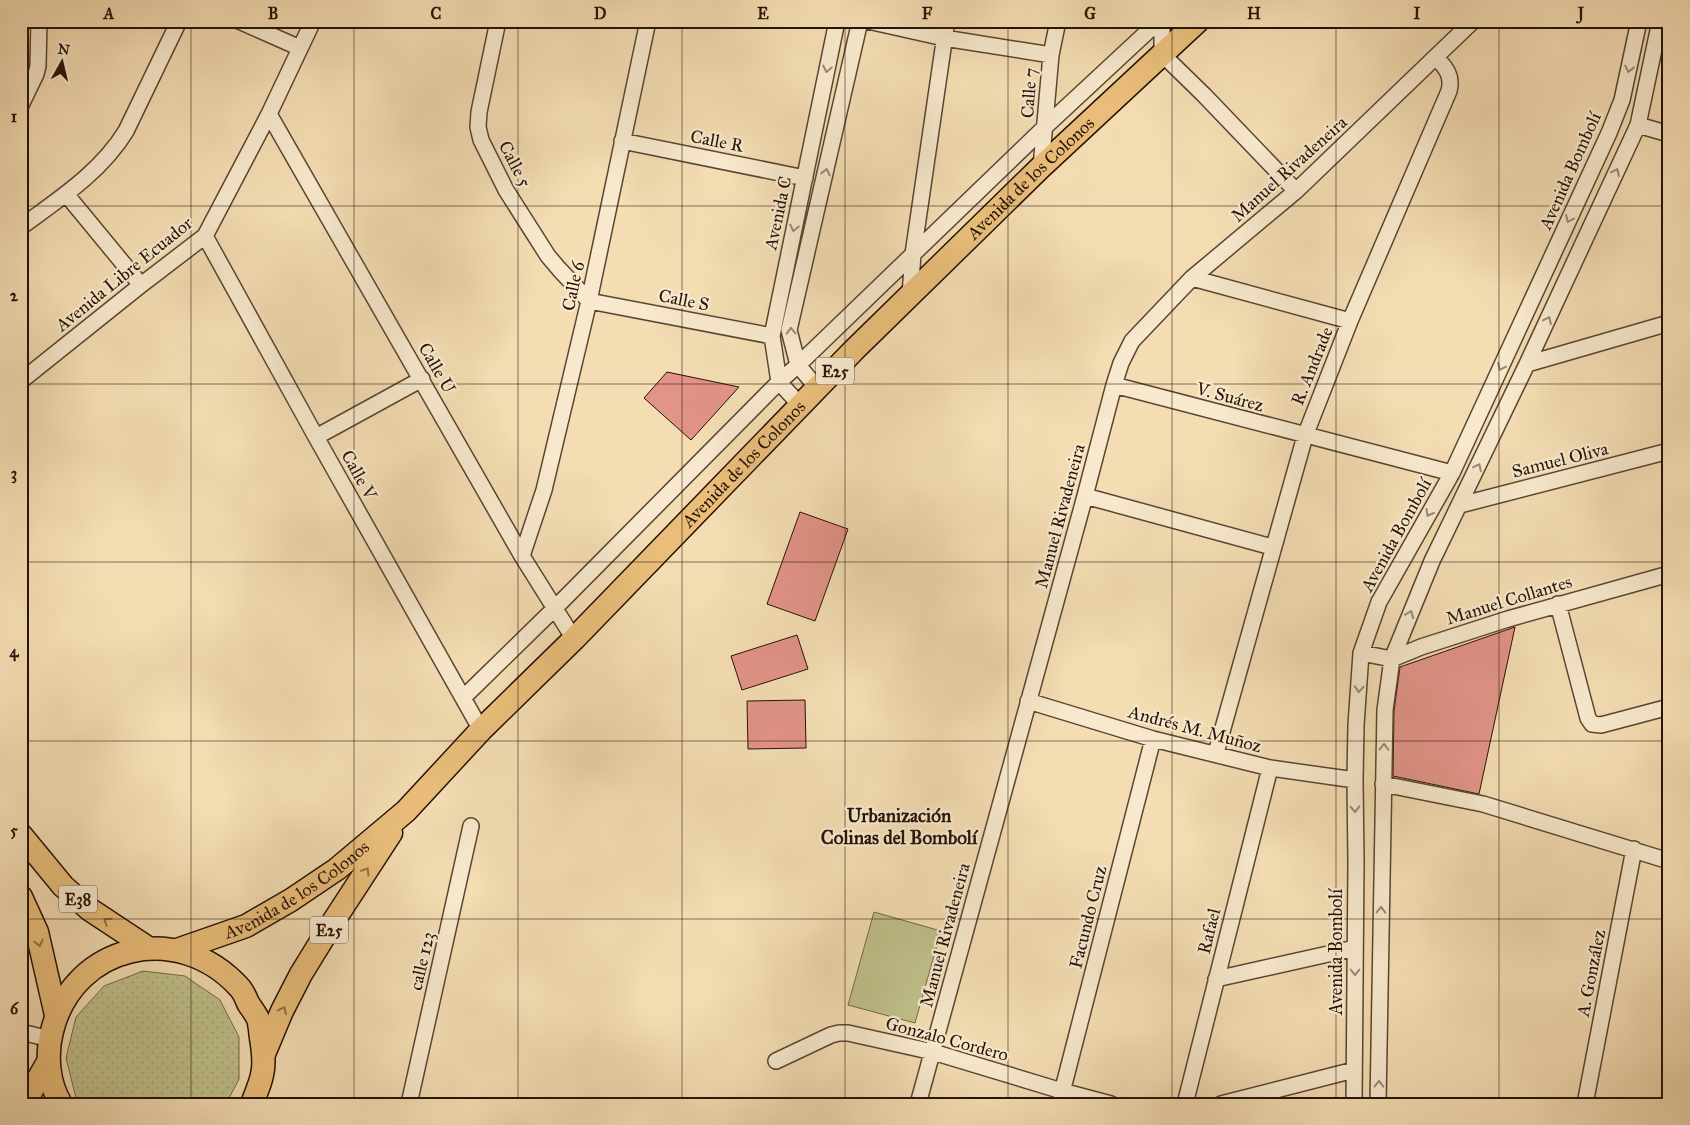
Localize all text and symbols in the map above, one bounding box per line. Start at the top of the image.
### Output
text: A [103,4,115,23]
text: B [268,4,278,23]
text: C [431,4,442,23]
text: D [594,4,607,23]
text: E [757,4,769,23]
text: F [922,4,933,23]
text: G [1084,4,1096,23]
text: H [1247,4,1261,23]
text: I [1414,4,1421,23]
text: J [1576,4,1585,24]
north arrow [38,38,88,88]
text: N [57,40,71,59]
one-way arrow [1624,64,1635,73]
one-way arrow [822,65,833,73]
street label: Calle 7 [1016,67,1042,119]
text: 1 [11,107,18,126]
street label: Avenida Bombolí [1534,108,1606,234]
street label: Manuel Rivadeneira [1227,111,1352,227]
street label: Avenida de los Colonos [962,112,1099,245]
street label: Calle R [689,125,747,157]
street label: Calle 5 [494,137,537,191]
one-way arrow [820,168,831,177]
one-way arrow [1609,168,1620,177]
street label: Avenida C [759,174,797,253]
street label: Avenida Libre Ecuador [50,212,197,337]
one-way arrow [1565,214,1575,223]
one-way arrow [789,224,800,233]
street label: Calle 6 [557,258,589,313]
street label: Calle S [657,284,711,316]
text: 2 [10,286,19,305]
one-way arrow [1541,316,1552,325]
street label: R. Andrade [1286,324,1338,408]
one-way arrow [786,326,797,334]
street label: Calle U [414,339,461,398]
road number: E25 [816,358,854,384]
one-way arrow [1496,362,1507,371]
street label: V. Suárez [1193,377,1266,417]
street label: Avenida de los Colonos [676,396,810,533]
street label: Samuel Oliva [1510,437,1611,483]
street label: Manuel Rivadeneira [1030,441,1090,590]
street label: Calle V [336,446,382,505]
one-way arrow [1472,463,1482,472]
text: 3 [11,464,17,484]
street label: Avenida Bombolí [1355,474,1437,596]
one-way arrow [1426,507,1436,516]
street label: Manuel Collantes [1443,570,1575,630]
one-way arrow [1404,610,1414,619]
text: 4 [10,642,20,662]
one-way arrow [1353,686,1364,694]
street label: Andrés M. Muñoz [1125,700,1264,757]
one-way arrow [1379,743,1389,751]
district label: Urbanización Colinas del Bombolí [821,804,979,849]
one-way arrow [1350,806,1360,813]
text: 5 [10,821,18,840]
street label: Avenida de los Colonos [220,836,374,944]
street label: Manuel Rivadeneira [915,860,975,1009]
street label: Facundo Cruz [1065,863,1111,971]
one-way arrow [360,867,369,877]
road number: E38 [59,886,97,912]
street label: Avenida Bombolí [1325,888,1347,1016]
street label: Rafael [1193,906,1225,956]
one-way arrow [1376,906,1387,914]
road number: E25 [310,916,348,944]
one-way arrow [103,918,113,927]
street label: A. González [1572,928,1610,1019]
street label: calle 123 [405,930,439,992]
one-way arrow [33,938,44,947]
one-way arrow [1350,968,1360,976]
text: 6 [10,999,19,1018]
one-way arrow [276,1006,287,1015]
street label: Gonzalo Cordero [883,1012,1011,1066]
one-way arrow [1374,1079,1384,1087]

